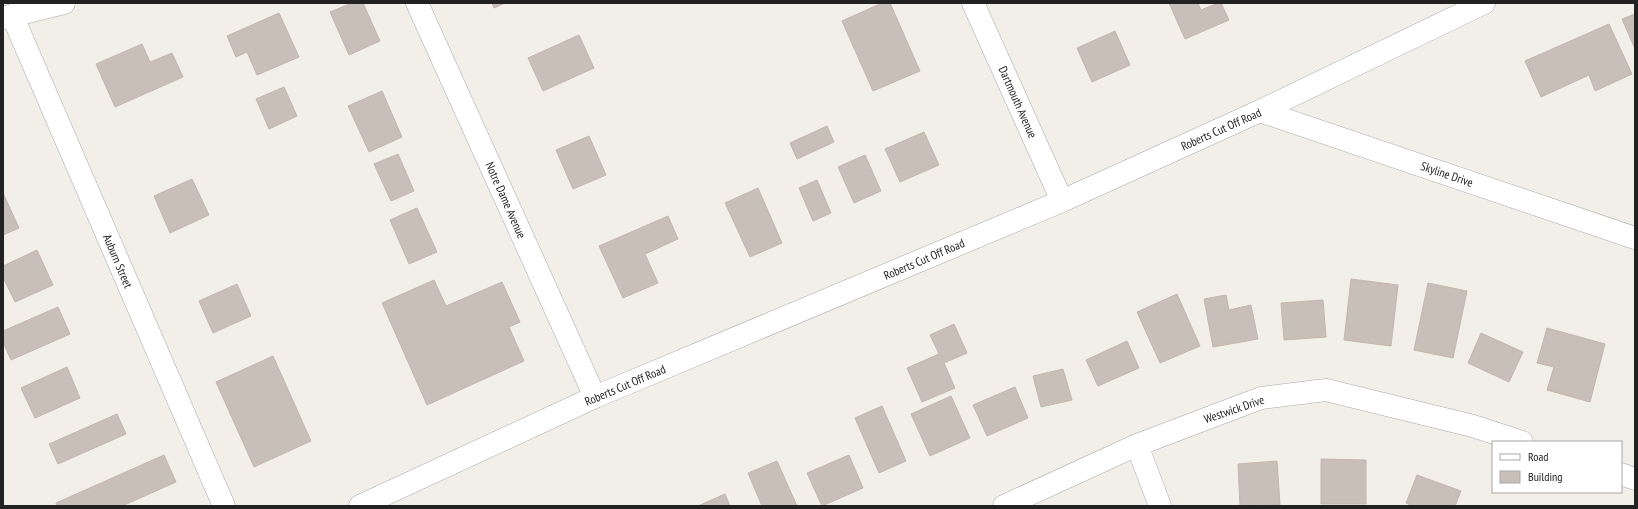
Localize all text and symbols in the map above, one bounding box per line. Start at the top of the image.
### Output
street label: Dartmouth Avenue [995,64,1041,140]
street label: Roberts Cut Off Road [1179,105,1263,153]
street label: Skyline Drive [1419,158,1475,190]
street label: Notre Dame Avenue [482,159,530,241]
street label: Auburn Street [100,232,136,291]
street label: Roberts Cut Off Road [881,235,967,283]
street label: Roberts Cut Off Road [582,361,668,409]
street label: Westwick Drive [1202,392,1266,426]
legend [1492,441,1622,493]
text: Road [1528,449,1548,464]
text: Building [1528,469,1563,484]

